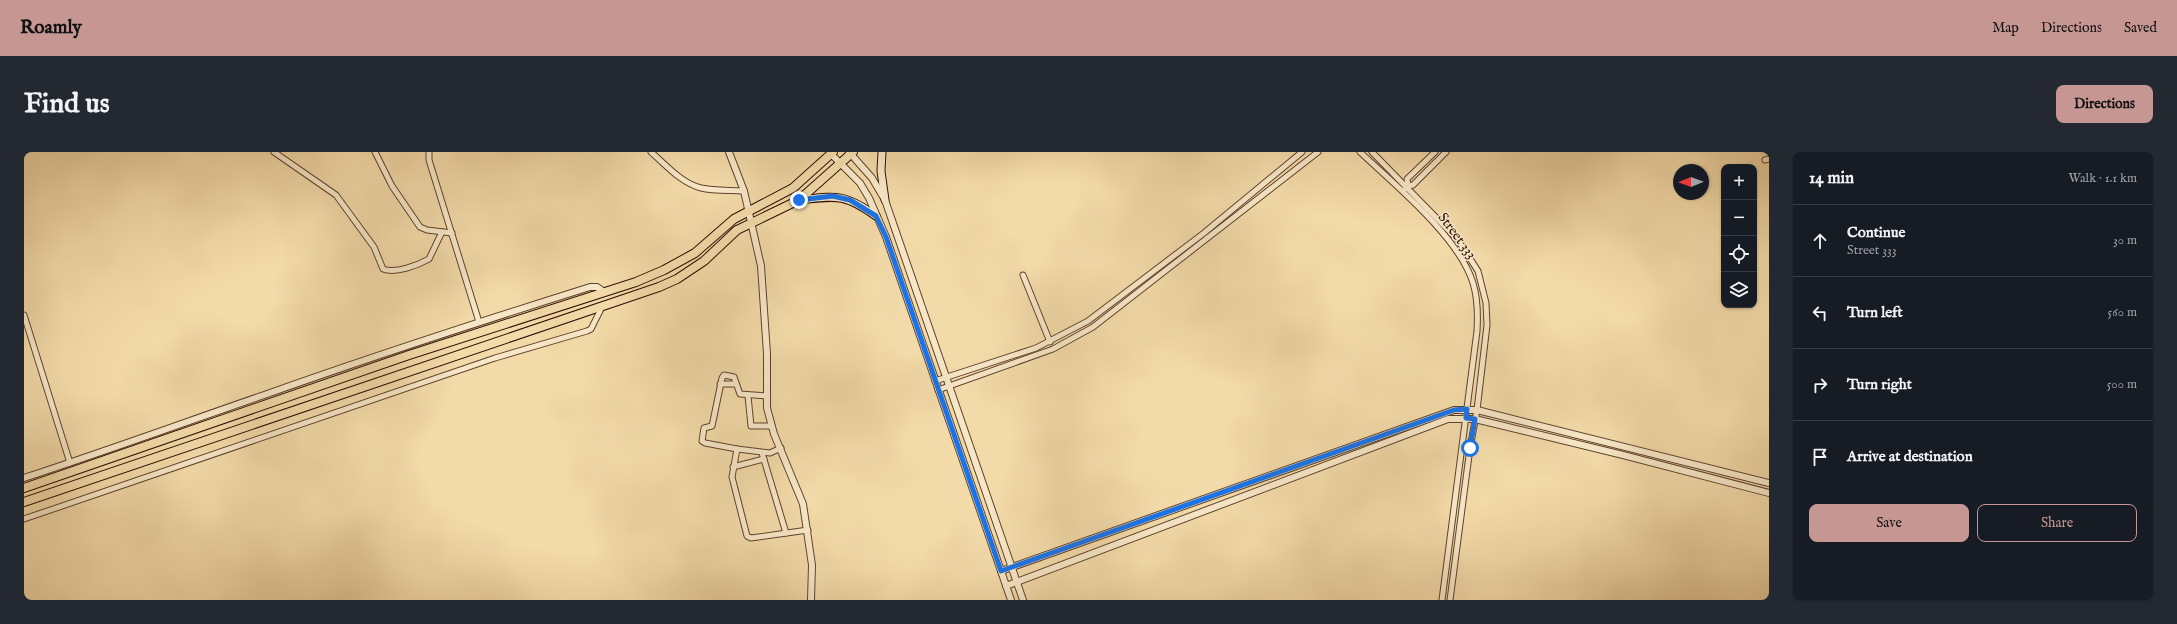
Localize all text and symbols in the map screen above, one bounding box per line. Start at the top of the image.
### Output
text: Roamly [20,16,82,40]
text: Map [1992,19,2019,37]
text: Directions [2041,19,2102,37]
text: Saved [2124,19,2157,37]
button: Directions [2056,85,2153,123]
text: Find us [24,87,110,122]
north arrow [1673,164,1709,200]
map controls [1721,164,1757,308]
button: + [1721,164,1757,200]
text: 14 min [1809,168,1854,189]
text: Walk · 1.1 km [2068,170,2137,187]
route end [790,191,808,209]
button: − [1721,200,1757,236]
street label: Street 333 [1434,209,1480,263]
text: Continue [1847,223,1905,242]
icon: ahead [1809,230,1831,252]
text: 30 m [2113,232,2137,249]
button: locate [1721,236,1757,272]
text: Street 333 [1847,242,1897,259]
button: layers [1721,272,1757,308]
icon: left [1809,302,1831,324]
text: Turn left [1847,303,1903,322]
text: 560 m [2108,304,2137,321]
icon: right [1809,374,1831,396]
text: Turn right [1847,375,1912,394]
text: 500 m [2107,376,2137,393]
route start [1461,439,1479,457]
icon: arrive [1809,446,1831,468]
text: Arrive at destination [1847,447,1973,466]
button: Save [1809,504,1969,542]
button: Share [1977,504,2137,542]

